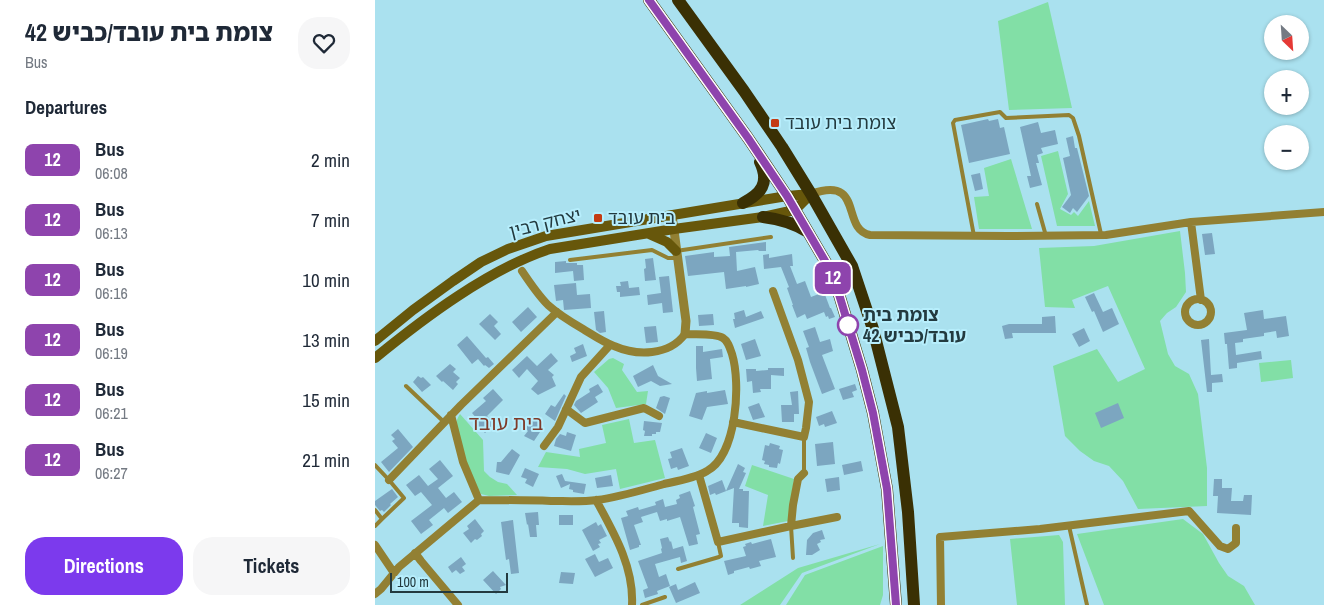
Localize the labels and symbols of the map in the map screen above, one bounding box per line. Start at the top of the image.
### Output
north arrow [1264,15,1309,60]
place label: צומת בית עובד [785,110,896,135]
marker: צומת בית עובד [769,117,781,129]
street label: יצחק רבין [507,202,583,243]
place label: בית עובד [608,205,676,230]
marker: בית עובד [592,212,604,224]
line badge: 12 [811,262,855,294]
place label: צומת בית עובד/כביש 42 [863,302,966,348]
marker: צומת בית עובד/כביש 42 [837,314,859,336]
district label: בית עובד [469,409,544,436]
scale bar [390,570,507,593]

